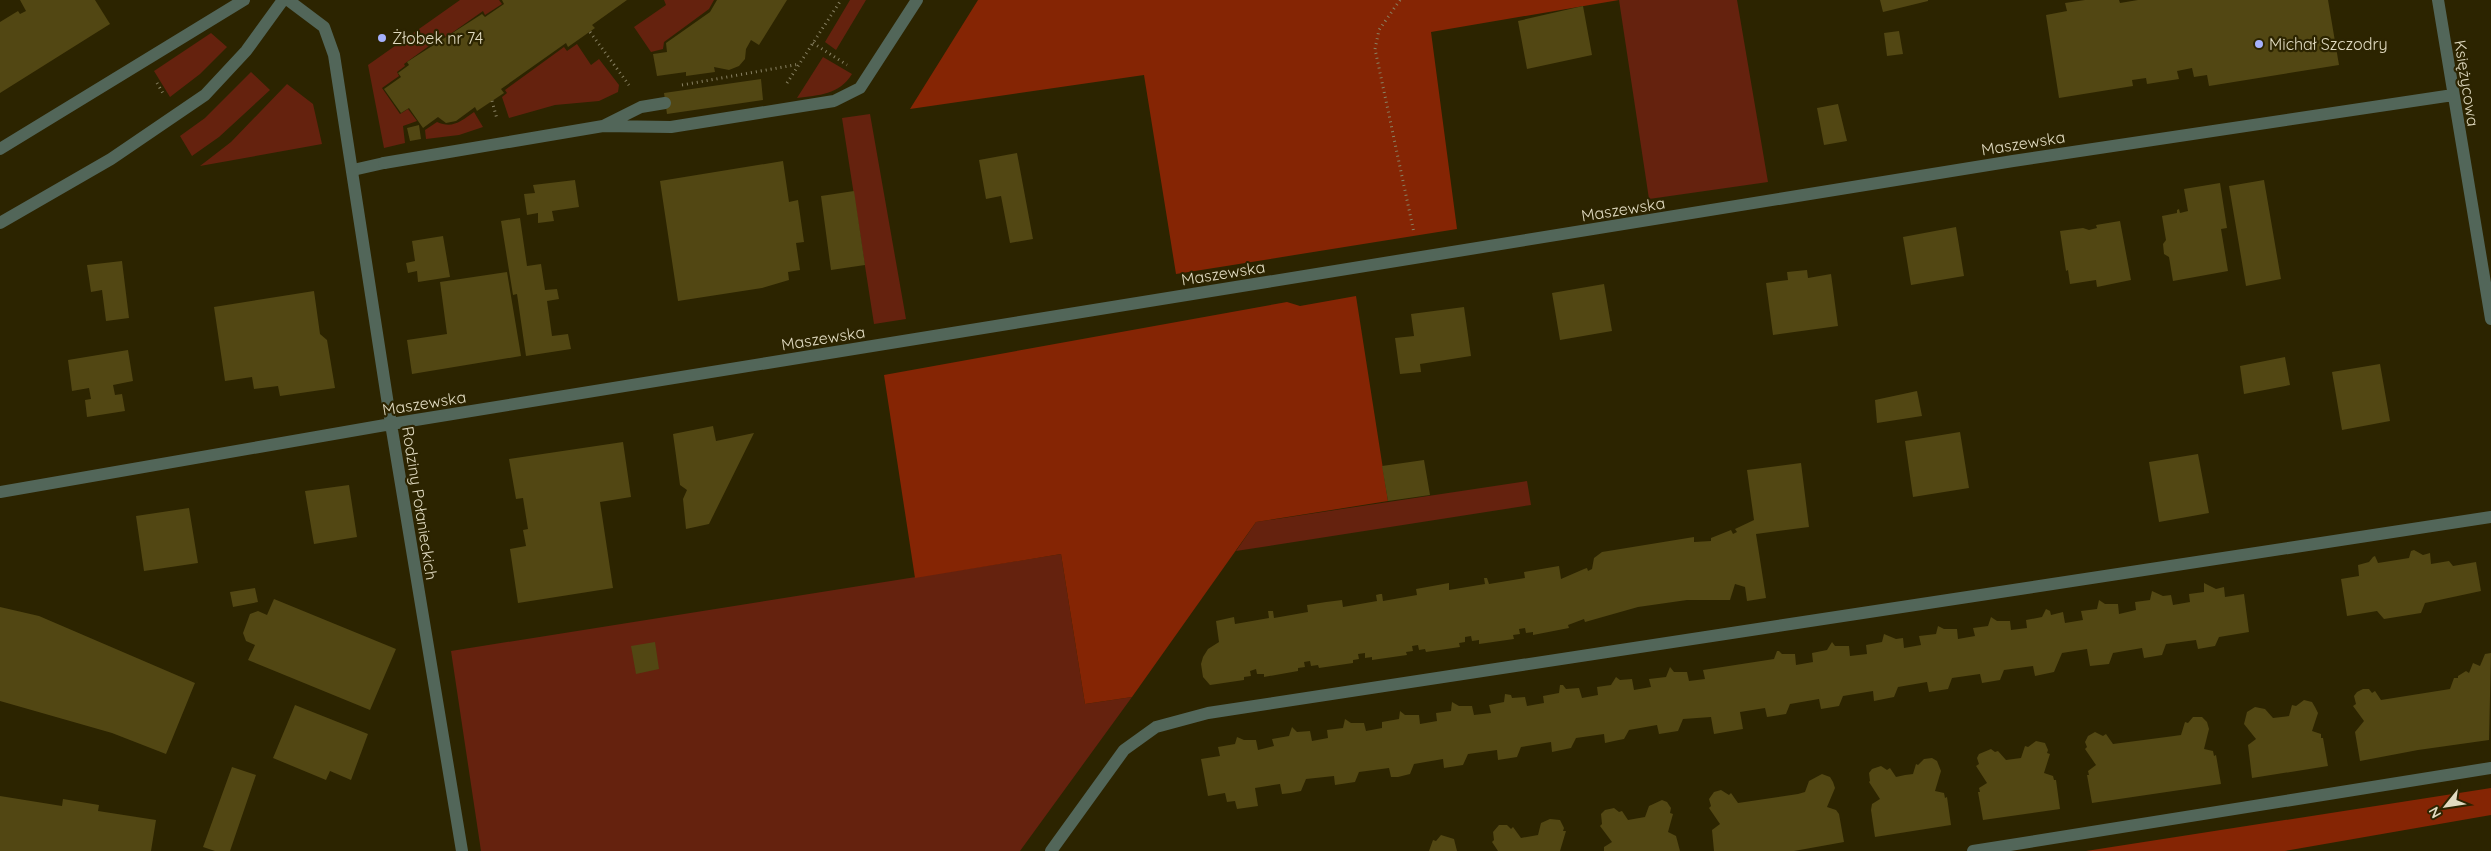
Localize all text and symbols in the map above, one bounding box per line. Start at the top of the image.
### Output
place label: Żłobek nr 74 [392,28,483,48]
marker: Żłobek nr 74 [376,32,388,44]
place label: Michał Szczodry [2269,34,2388,54]
marker: Michał Szczodry [2253,38,2265,50]
street label: Księżycowa [2450,38,2484,128]
street label: Maszewska [1980,127,2066,159]
street label: Maszewska [1580,193,1666,225]
street label: Maszewska [1180,257,1266,289]
street label: Maszewska [780,322,866,354]
street label: Maszewska [381,387,467,419]
street label: Rodziny Połanieckich [398,425,442,581]
north arrow [2421,781,2471,831]
text: N [2424,804,2445,821]

